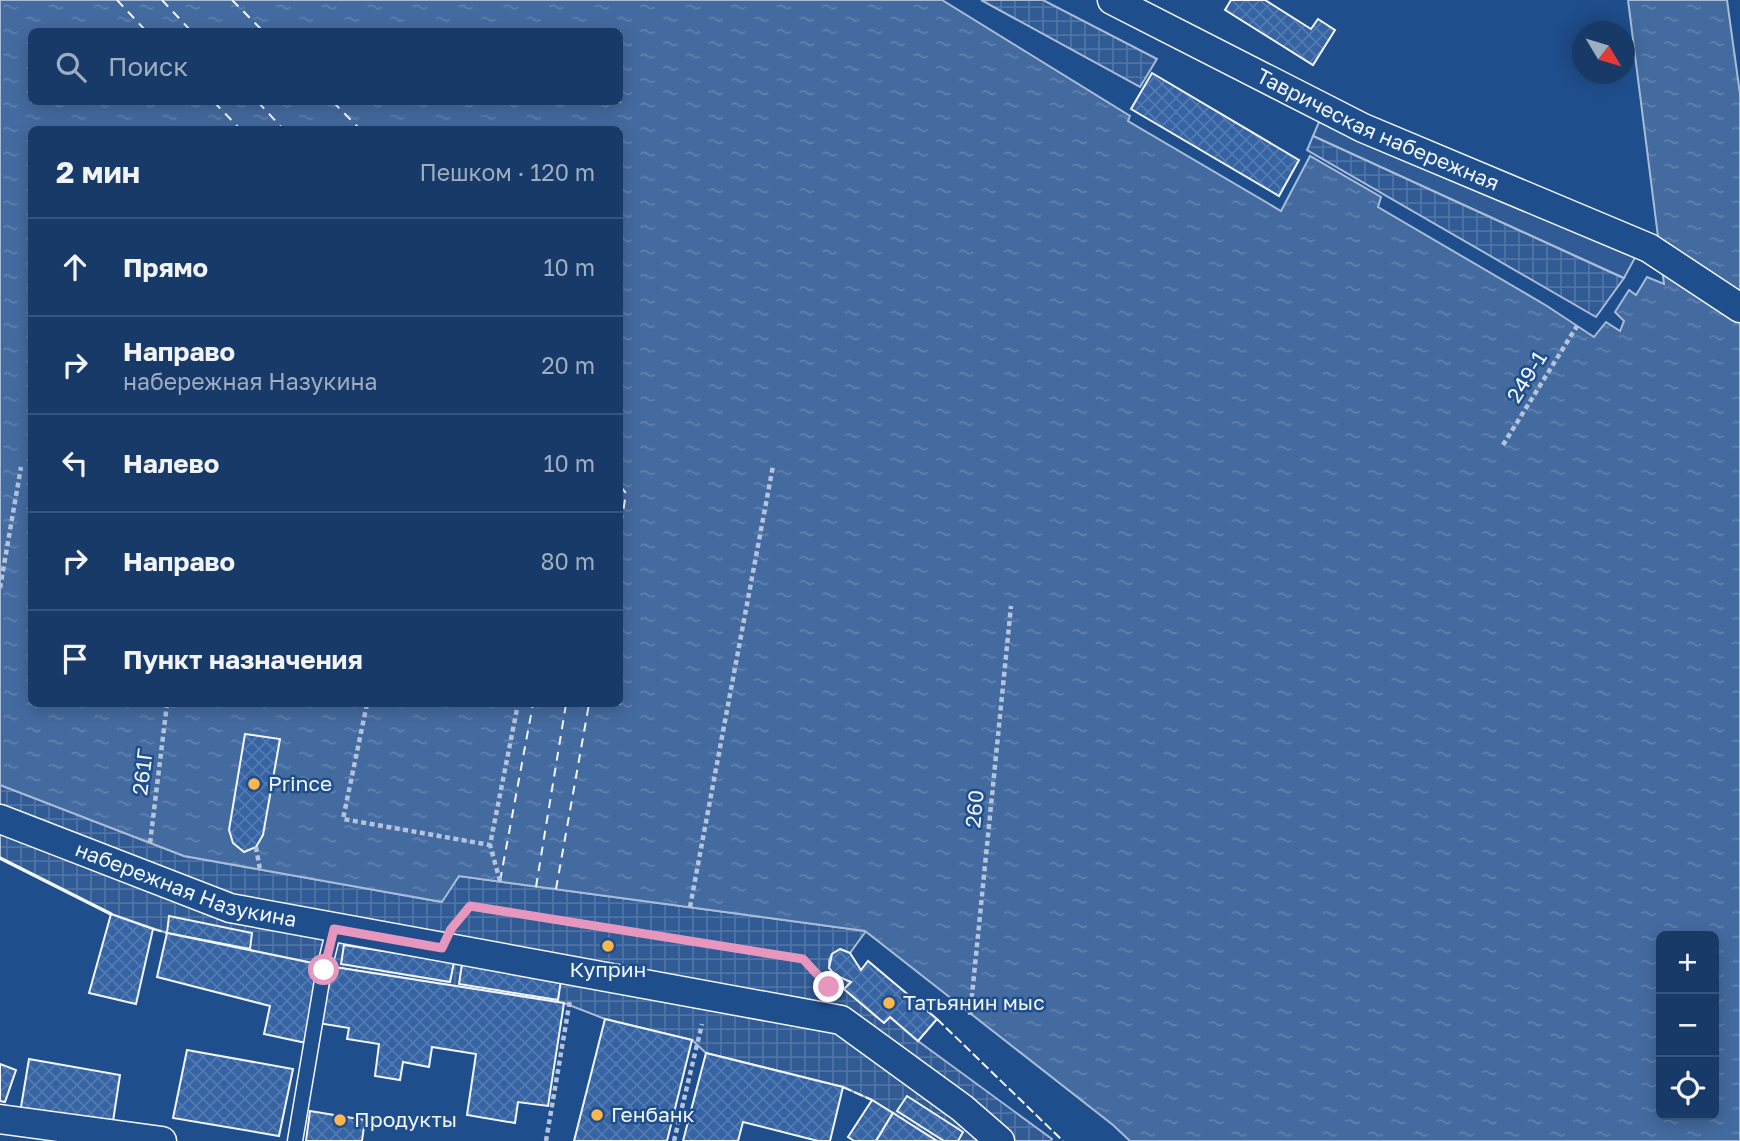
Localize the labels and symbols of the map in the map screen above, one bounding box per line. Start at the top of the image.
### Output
north arrow [1572,21,1635,84]
street label: Таврическая набережная [1252,62,1503,196]
street label: 249-1 [1500,346,1552,407]
street label: 261Г [126,747,158,797]
place label: Prince [268,770,332,796]
marker: Prince [246,776,262,792]
street label: 260 [959,789,989,829]
street label: набережная Назукина [72,835,299,932]
marker: Куприн [600,938,616,954]
route start [308,954,339,985]
place label: Куприн [570,956,646,982]
route end [813,971,844,1002]
place label: Татьянин мыс [903,989,1045,1015]
marker: Татьянин мыс [881,995,897,1011]
place label: Генбанк [611,1101,695,1127]
place label: Продукты [354,1106,457,1132]
marker: Генбанк [589,1107,605,1123]
marker: Продукты [332,1112,348,1128]

